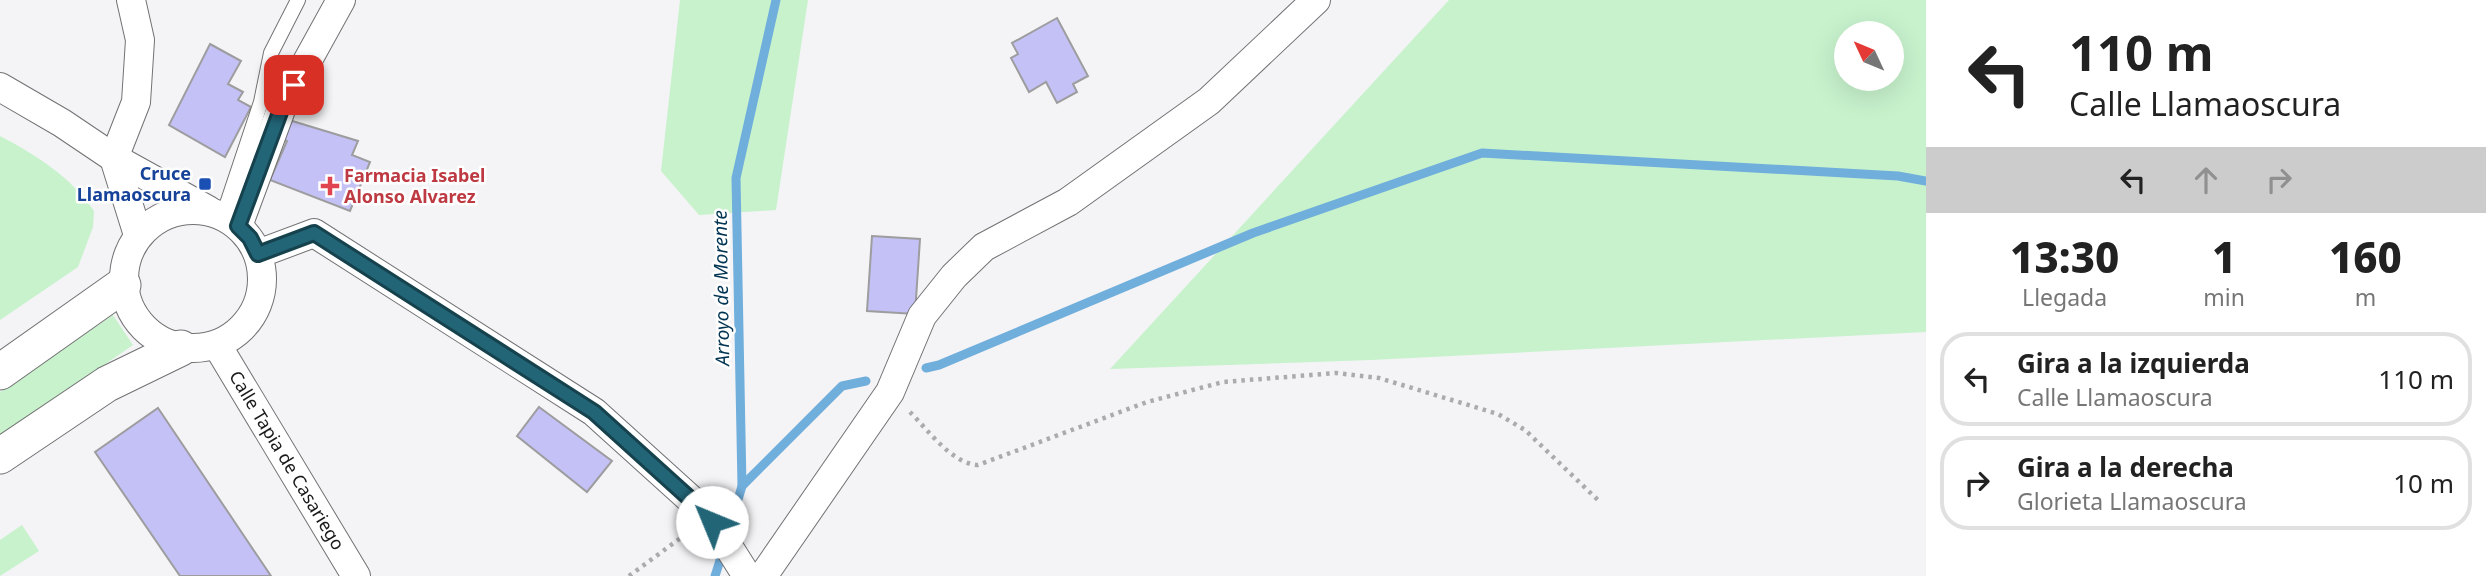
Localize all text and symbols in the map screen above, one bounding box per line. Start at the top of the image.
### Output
text: 110 m [2069,19,2214,85]
north arrow [1834,21,1904,91]
map controls [1834,21,1904,91]
icon: left [1954,28,2045,119]
pin [264,55,324,115]
icon: arrive [275,66,313,104]
text: Calle Llamaoscura [2069,82,2341,125]
place label: Cruce Llamaoscura [77,161,191,206]
icon: left [2114,161,2152,199]
icon: ahead [2187,161,2225,199]
icon: right [2260,161,2298,199]
place label: Farmacia Isabel Alonso Alvarez [344,163,485,208]
marker: Cruce Llamaoscura [197,176,213,192]
marker: Farmacia Isabel Alonso Alvarez [322,178,338,194]
water label: Arroyo de Morente [707,210,735,368]
text: 13:30 [2010,228,2119,285]
text: 1 [2212,228,2236,285]
text: 160 [2329,228,2402,285]
text: Llegada [2022,281,2107,313]
text: min [2203,281,2245,313]
text: m [2355,281,2376,313]
text: Gira a la izquierda [2017,345,2250,381]
icon: left [1958,360,1996,398]
text: 110 m [2378,361,2454,397]
street label: Calle Tapia de Casariego [224,366,351,554]
text: Calle Llamaoscura [2017,381,2213,413]
text: Gira a la derecha [2017,449,2234,485]
icon: right [1958,464,1996,502]
text: 10 m [2393,465,2454,501]
position arrow [675,485,749,559]
text: Glorieta Llamaoscura [2017,485,2247,517]

